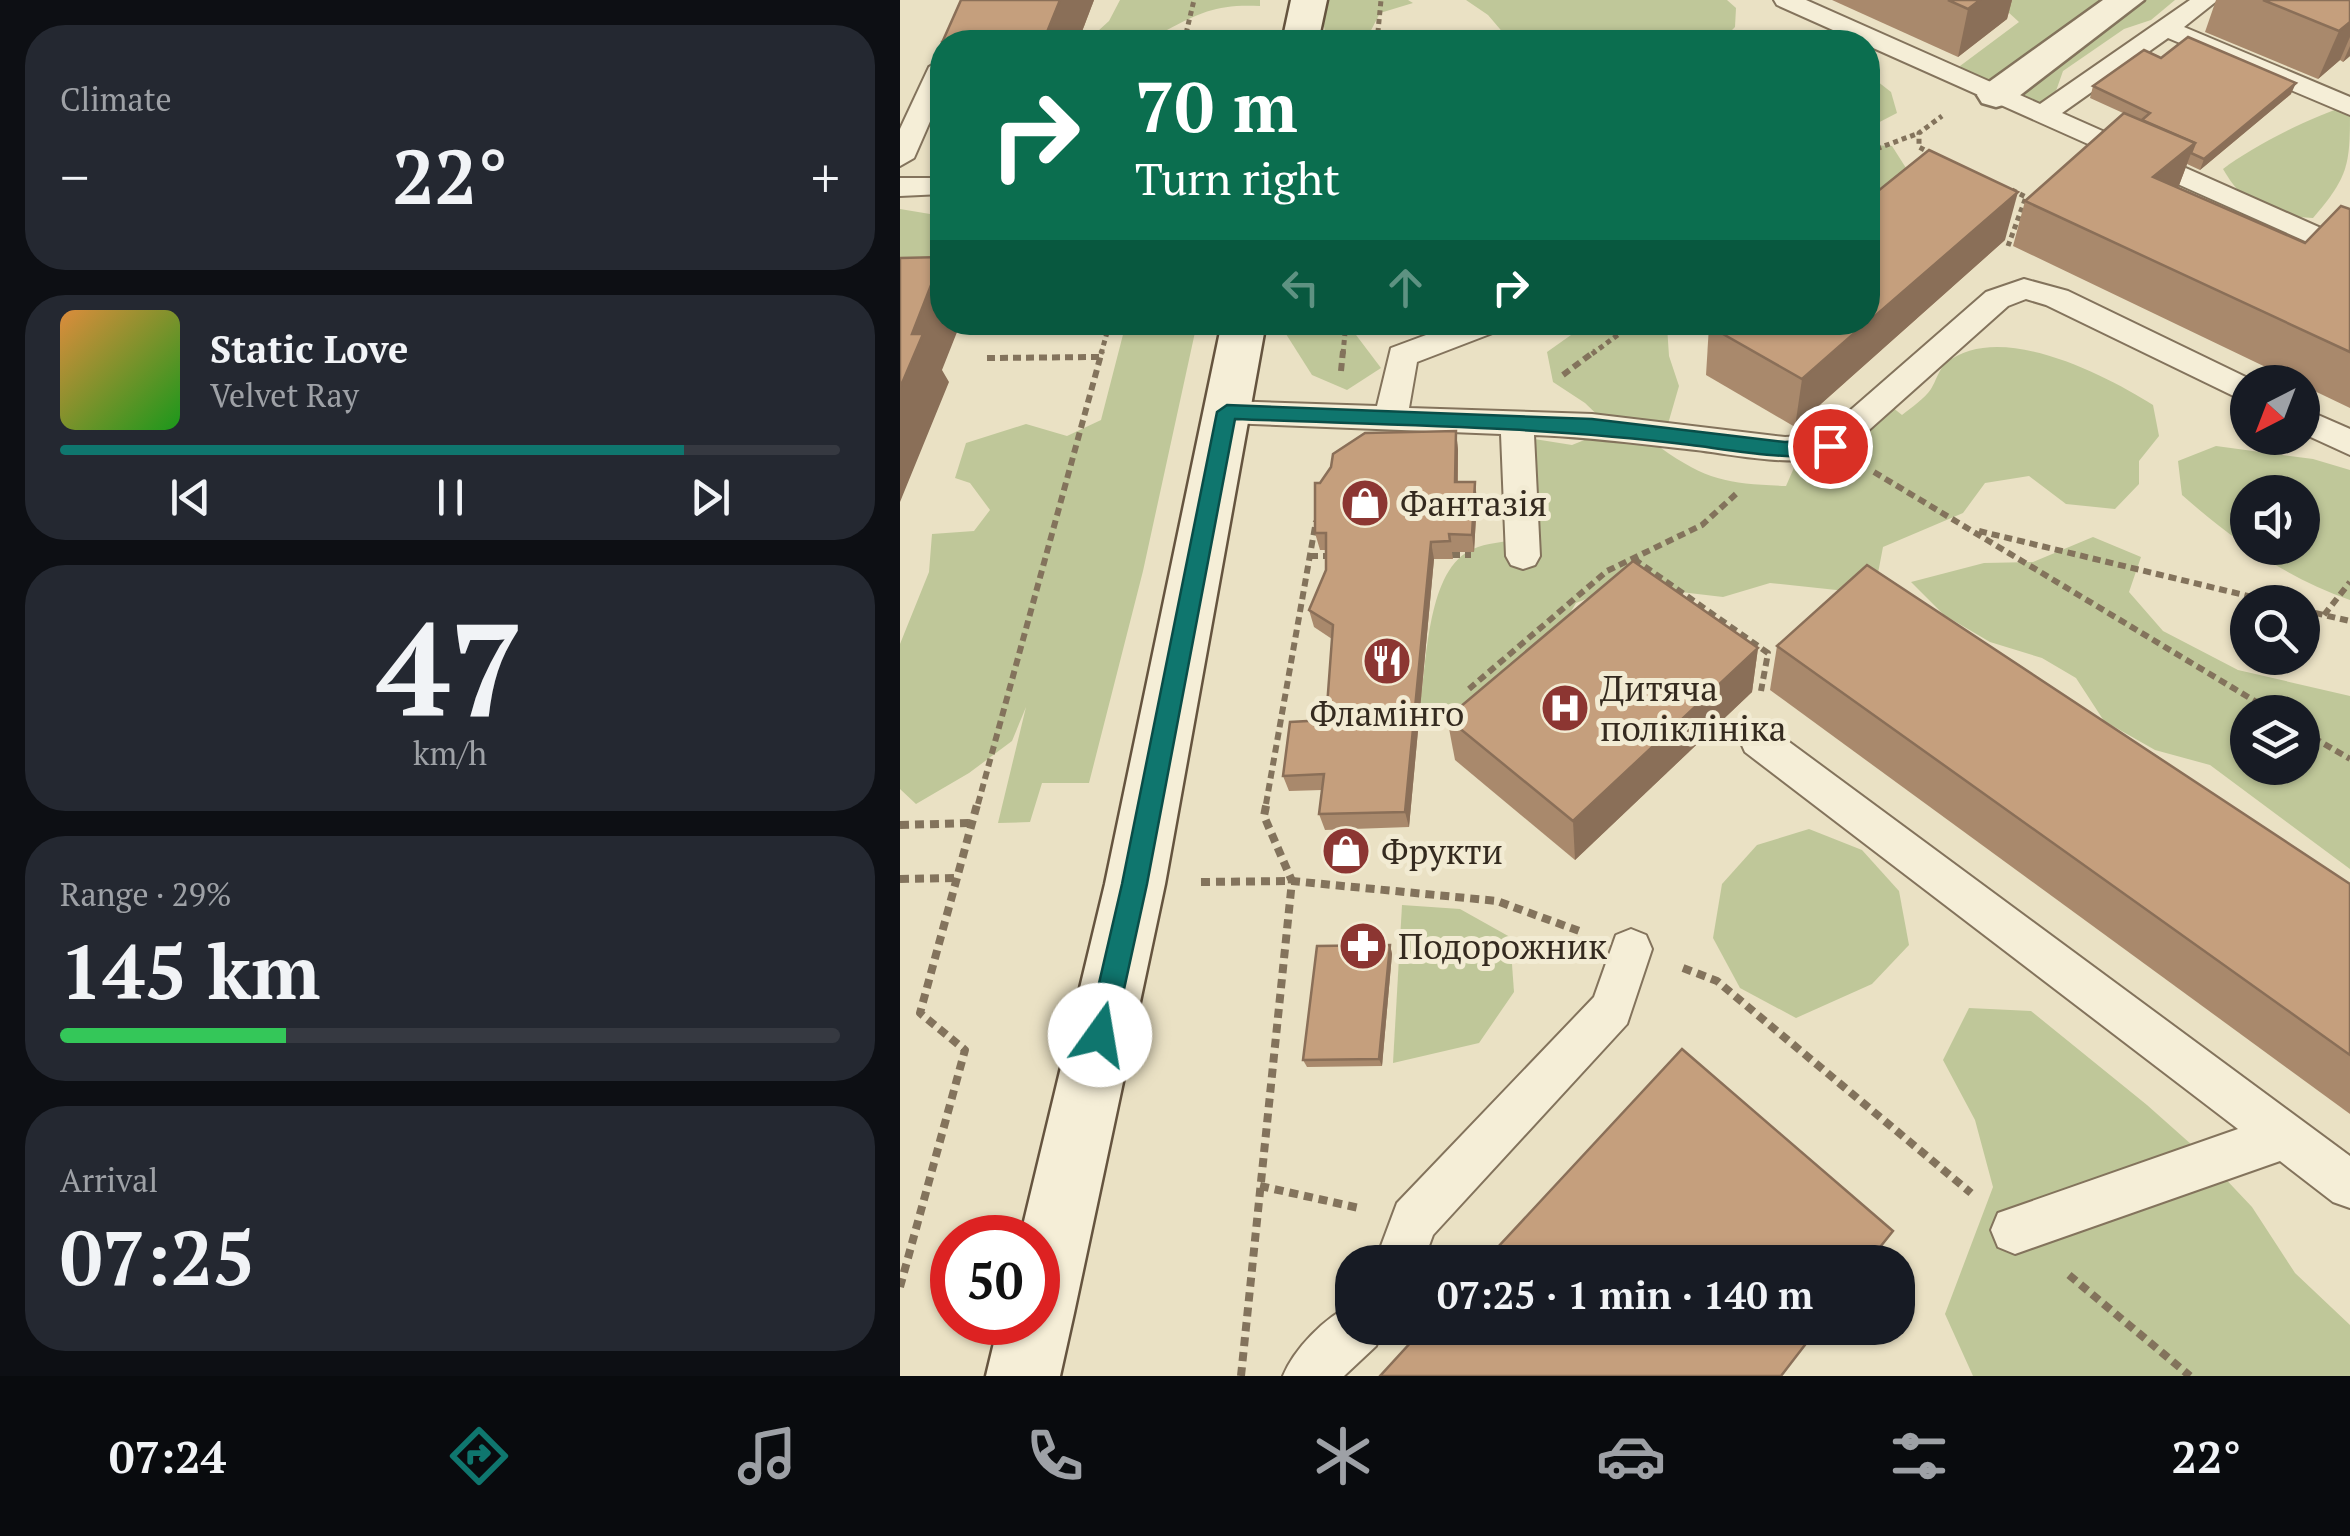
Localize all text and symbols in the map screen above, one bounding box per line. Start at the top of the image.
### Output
text: 70 m [1135,59,1298,152]
icon: right [970,70,1100,200]
text: Climate [60,78,172,120]
text: 22° [392,126,508,225]
text: − [60,140,89,213]
text: + [811,140,840,213]
text: Turn right [1135,148,1340,208]
icon: left [1273,260,1328,315]
icon: ahead [1378,260,1433,315]
icon: right [1483,260,1538,315]
text: Static Love [210,324,408,374]
north arrow [2230,365,2320,455]
map controls [2230,365,2320,785]
text: Velvet Ray [210,374,359,416]
pin [1788,404,1873,489]
icon: arrive [1803,419,1858,474]
icon: previous [163,470,218,525]
icon: pause [423,470,478,525]
icon: next [683,470,738,525]
button: sound [2230,475,2320,565]
shop icon: Фантазія [1339,477,1391,529]
place label: Фантазія [1400,480,1547,526]
text: 47 [377,581,523,753]
button: search [2230,585,2320,675]
restaurant icon: Фламінго [1361,635,1413,687]
place label: Дитяча поліклініка [1600,665,1787,751]
hospital icon: Дитяча поліклініка [1539,682,1591,734]
place label: Фламінго [1310,690,1464,736]
button: layers [2230,695,2320,785]
text: km/h [413,732,487,774]
shop icon: Фрукти [1320,825,1372,877]
place label: Фрукти [1381,828,1503,874]
text: Range · 29% [60,873,232,915]
pharmacy icon: Подорожник [1337,920,1389,972]
text: 145 km [60,921,320,1020]
place label: Подорожник [1398,923,1607,969]
position arrow [1048,983,1152,1087]
text: Arrival [60,1159,158,1201]
text: 07:25 [60,1207,255,1306]
speed limit sign: 50 [930,1215,1060,1345]
text: 07:25 · 1 min · 140 m [1437,1270,1813,1320]
icon: directions [444,1421,514,1491]
icon: music [732,1421,802,1491]
icon: phone [1020,1421,1090,1491]
icon: climate [1308,1421,1378,1491]
icon: car [1596,1421,1666,1491]
icon: filters [1884,1421,1954,1491]
text: 07:24 [109,1426,226,1486]
text: 22° [2172,1426,2241,1486]

